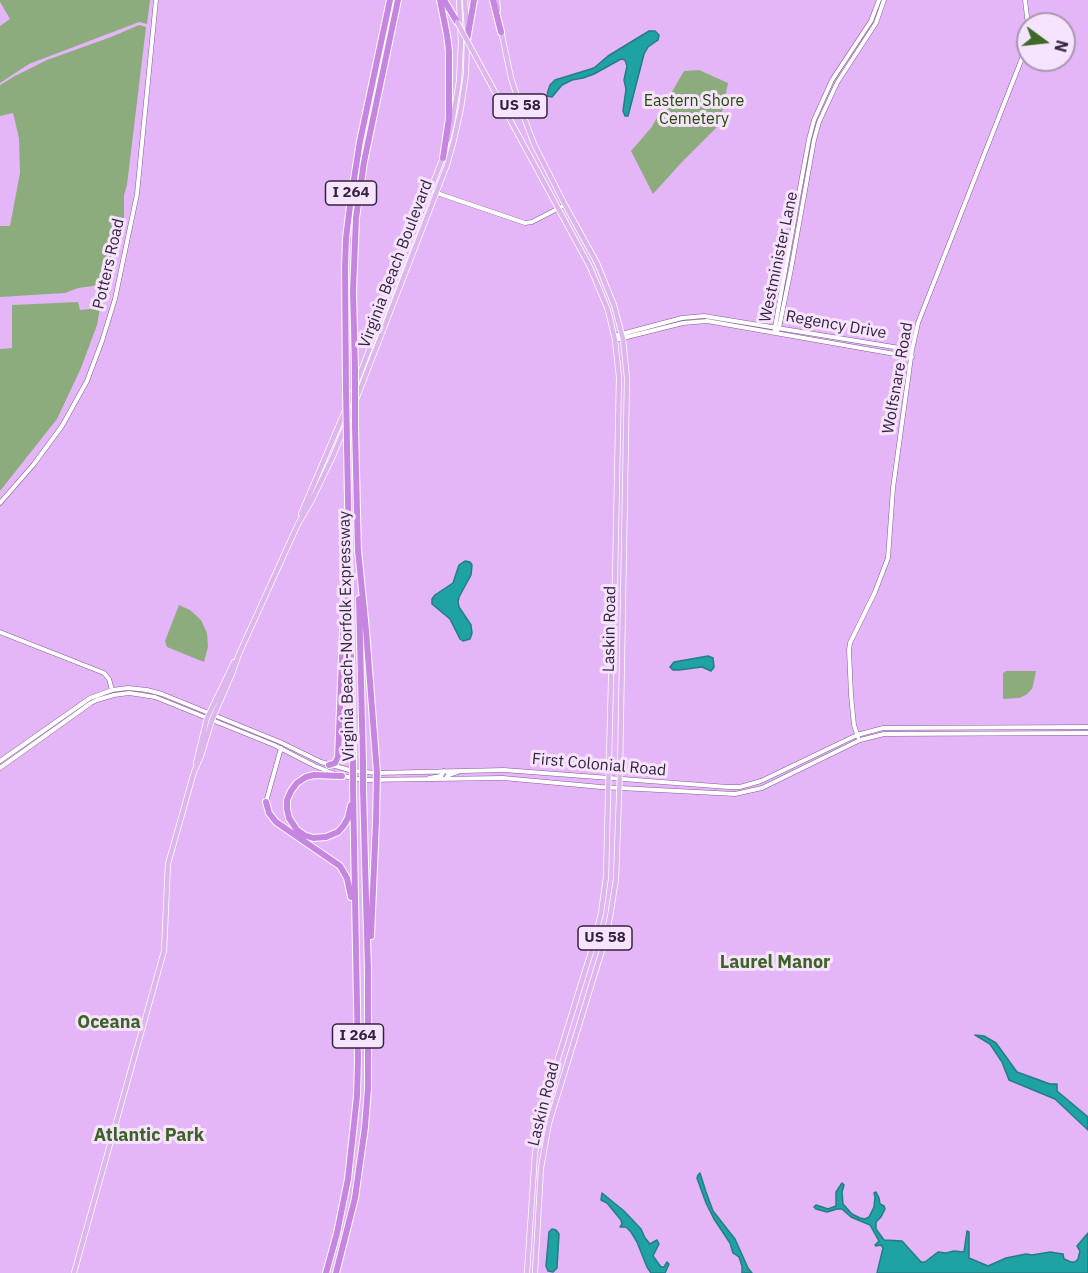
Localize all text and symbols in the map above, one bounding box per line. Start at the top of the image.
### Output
north arrow [1016,12,1076,72]
text: N [1050,38,1073,54]
park label: Eastern Shore Cemetery [644,91,744,129]
road number: US 58 [493,94,547,118]
street label: Virginia Beach Boulevard [355,177,437,351]
road number: I 264 [326,181,376,205]
street label: Westminister Lane [756,190,802,324]
street label: Potters Road [89,217,129,311]
street label: Regency Drive [784,307,888,343]
street label: Wolfsnare Road [879,321,917,435]
street label: Virginia Beach-Norfolk Expressway [335,511,359,761]
street label: Laskin Road [600,586,620,672]
street label: First Colonial Road [531,750,667,780]
road number: US 58 [578,926,632,950]
district label: Laurel Manor [720,952,830,974]
district label: Oceana [77,1012,141,1034]
road number: I 264 [332,1024,384,1048]
street label: Laskin Road [524,1060,564,1148]
district label: Atlantic Park [94,1125,204,1147]

